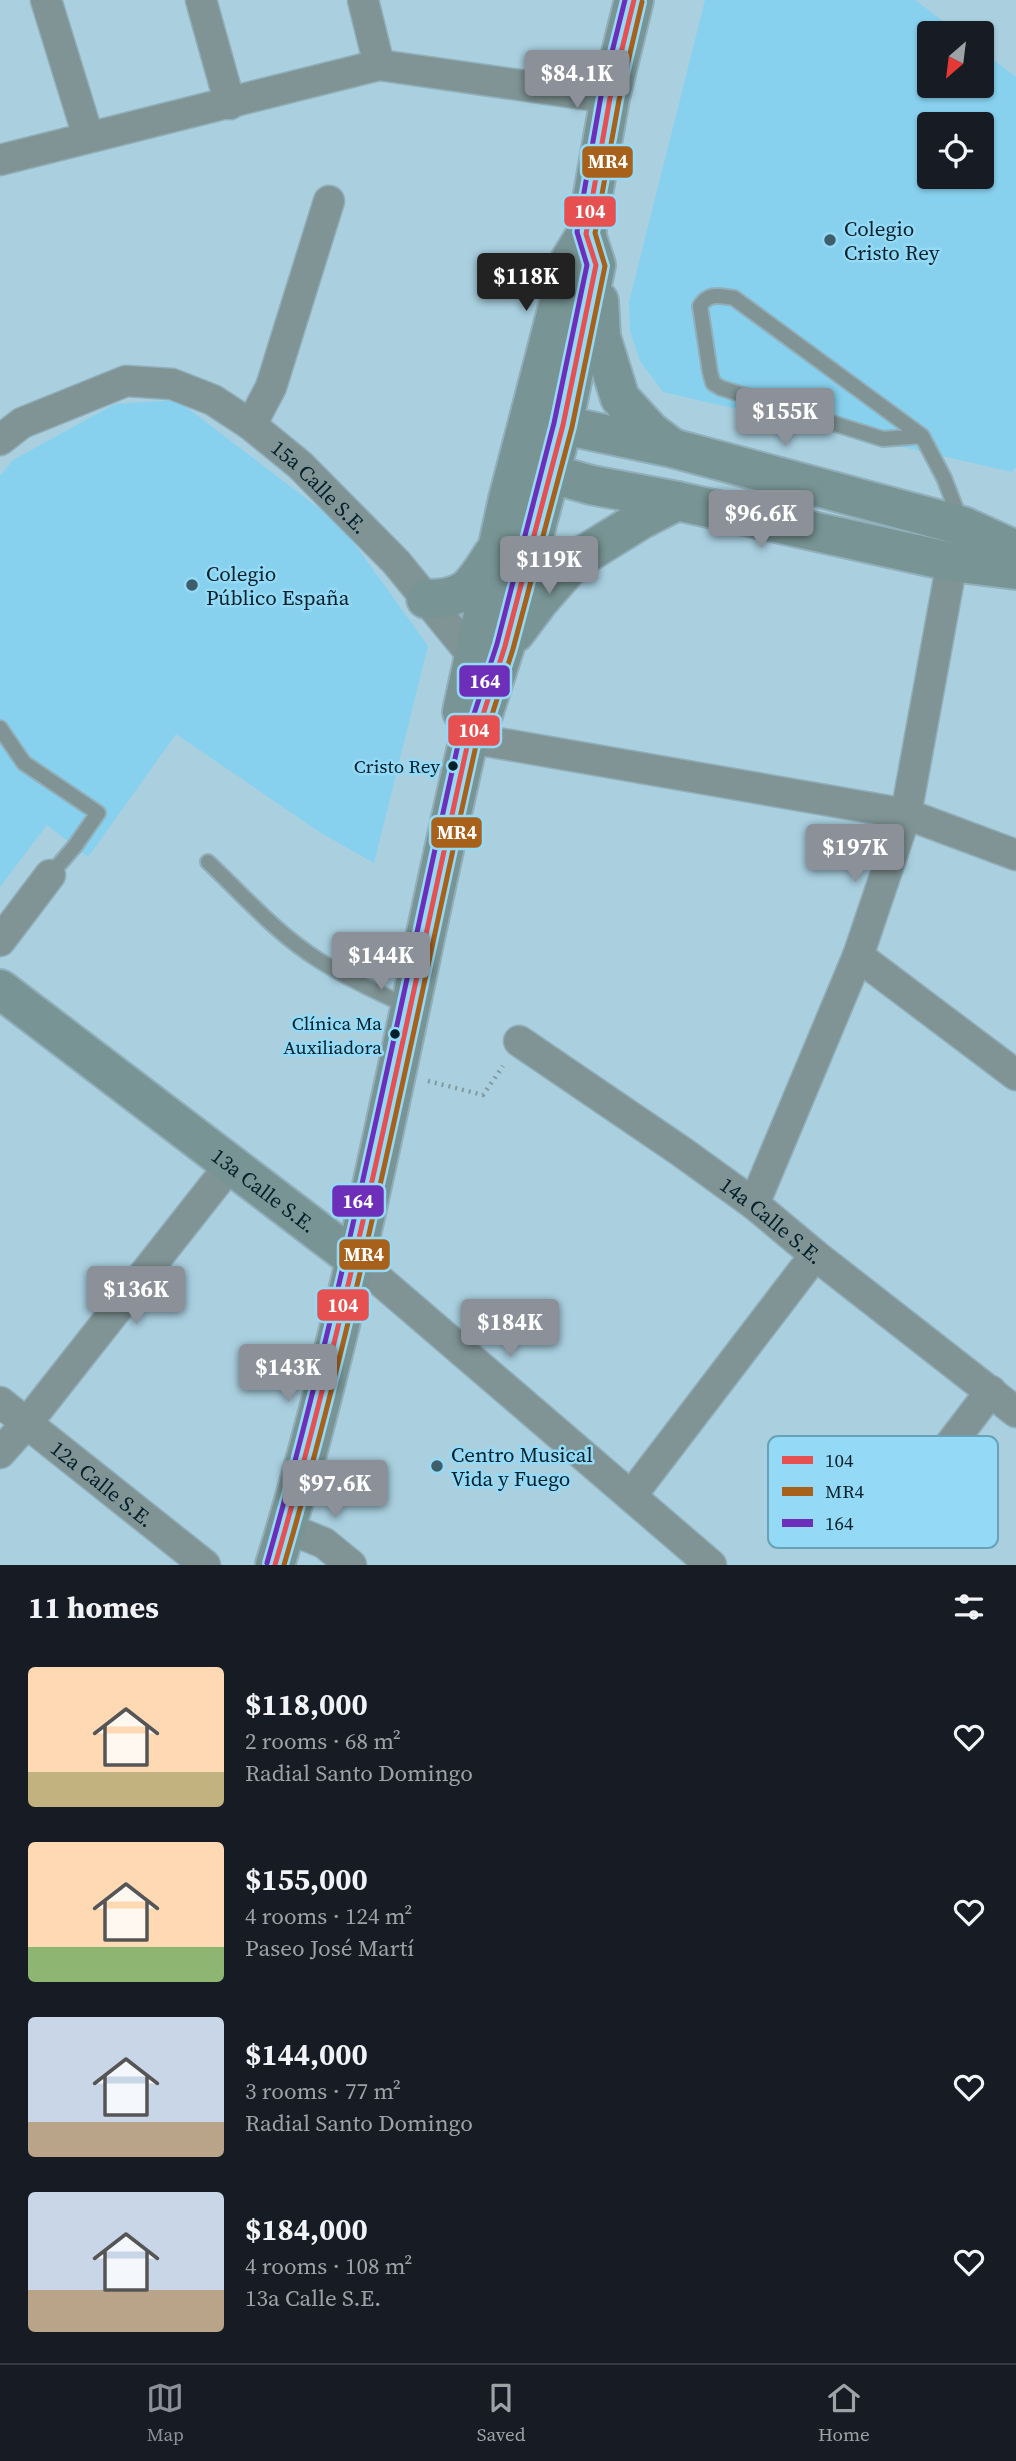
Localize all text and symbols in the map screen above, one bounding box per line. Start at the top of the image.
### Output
north arrow [917,21,994,98]
map controls [917,21,994,189]
pin: $84.1K [520,50,634,110]
text: $84.1K [541,57,613,89]
button: locate [917,112,994,189]
line badge: MR4 [581,145,634,179]
text: MR4 [588,148,628,174]
line badge: 104 [563,195,617,228]
text: 104 [575,198,605,224]
place label: Colegio Cristo Rey [844,214,940,267]
marker: Colegio Cristo Rey [822,232,838,248]
pin: $118K [477,254,575,313]
text: $118K [493,260,559,292]
pin: $155K [736,388,834,448]
text: $155K [752,395,818,427]
street label: 15a Calle S.E. [265,433,375,540]
pin: $96.6K [704,490,818,550]
text: $96.6K [725,497,797,529]
pin: $119K [500,536,598,596]
text: $119K [516,543,582,575]
place label: Colegio Público España [206,559,350,612]
marker: Colegio Público España [184,577,200,593]
line badge: 164 [458,664,511,698]
text: 164 [470,668,500,694]
line badge: 104 [447,714,501,747]
text: 104 [459,717,489,743]
place label: Cristo Rey [354,753,440,779]
marker: Cristo Rey [446,759,460,773]
line badge: MR4 [430,816,483,849]
text: MR4 [437,819,477,845]
pin: $197K [806,824,904,884]
text: $197K [822,831,888,863]
pin: $144K [332,932,430,992]
text: $144K [348,939,414,971]
place label: Clínica Ma Auxiliadora [283,1010,382,1060]
marker: Clínica Ma Auxiliadora [388,1027,402,1041]
street label: 13a Calle S.E. [206,1141,322,1239]
street label: 14a Calle S.E. [715,1170,829,1271]
line badge: 164 [331,1184,385,1218]
text: 164 [343,1188,373,1214]
line badge: MR4 [338,1238,391,1271]
text: MR4 [344,1241,384,1267]
pin: $136K [87,1266,185,1326]
text: $136K [103,1273,169,1305]
line badge: 104 [316,1288,370,1322]
text: 104 [328,1292,358,1318]
pin: $184K [461,1300,559,1359]
text: $184K [477,1306,543,1338]
pin: $143K [239,1344,337,1404]
text: $143K [255,1351,321,1383]
street label: 12a Calle S.E. [45,1433,160,1534]
legend [768,1436,998,1548]
place label: Centro Musical Vida y Fuego [451,1440,593,1493]
text: 104 [825,1447,854,1473]
marker: Centro Musical Vida y Fuego [429,1458,445,1474]
pin: $97.6K [278,1460,392,1520]
text: $97.6K [299,1467,371,1499]
text: MR4 [825,1478,865,1504]
text: 164 [825,1510,854,1536]
text: 11 homes [28,1587,159,1628]
icon: filters [950,1588,988,1626]
text: $118,000 [245,1684,368,1725]
icon: home [84,1695,168,1779]
icon: heart [950,1718,988,1756]
text: 2 rooms · 68 m² [245,1725,401,1757]
text: Radial Santo Domingo [245,1757,473,1789]
text: $155,000 [245,1859,368,1900]
icon: home [84,1870,168,1954]
icon: heart [950,1893,988,1931]
text: 4 rooms · 124 m² [245,1900,412,1932]
text: Paseo José Martí [245,1932,414,1964]
text: $144,000 [245,2034,368,2075]
icon: home [84,2045,168,2129]
icon: heart [950,2068,988,2106]
text: 3 rooms · 77 m² [245,2075,401,2107]
text: Radial Santo Domingo [245,2107,473,2139]
text: $184,000 [245,2209,368,2250]
icon: home [84,2220,168,2304]
icon: heart [950,2243,988,2281]
text: 4 rooms · 108 m² [245,2250,412,2282]
text: 13a Calle S.E. [245,2282,381,2314]
tab: Map [146,2379,184,2447]
tab: Saved [477,2379,525,2447]
tab: Home [818,2379,870,2447]

